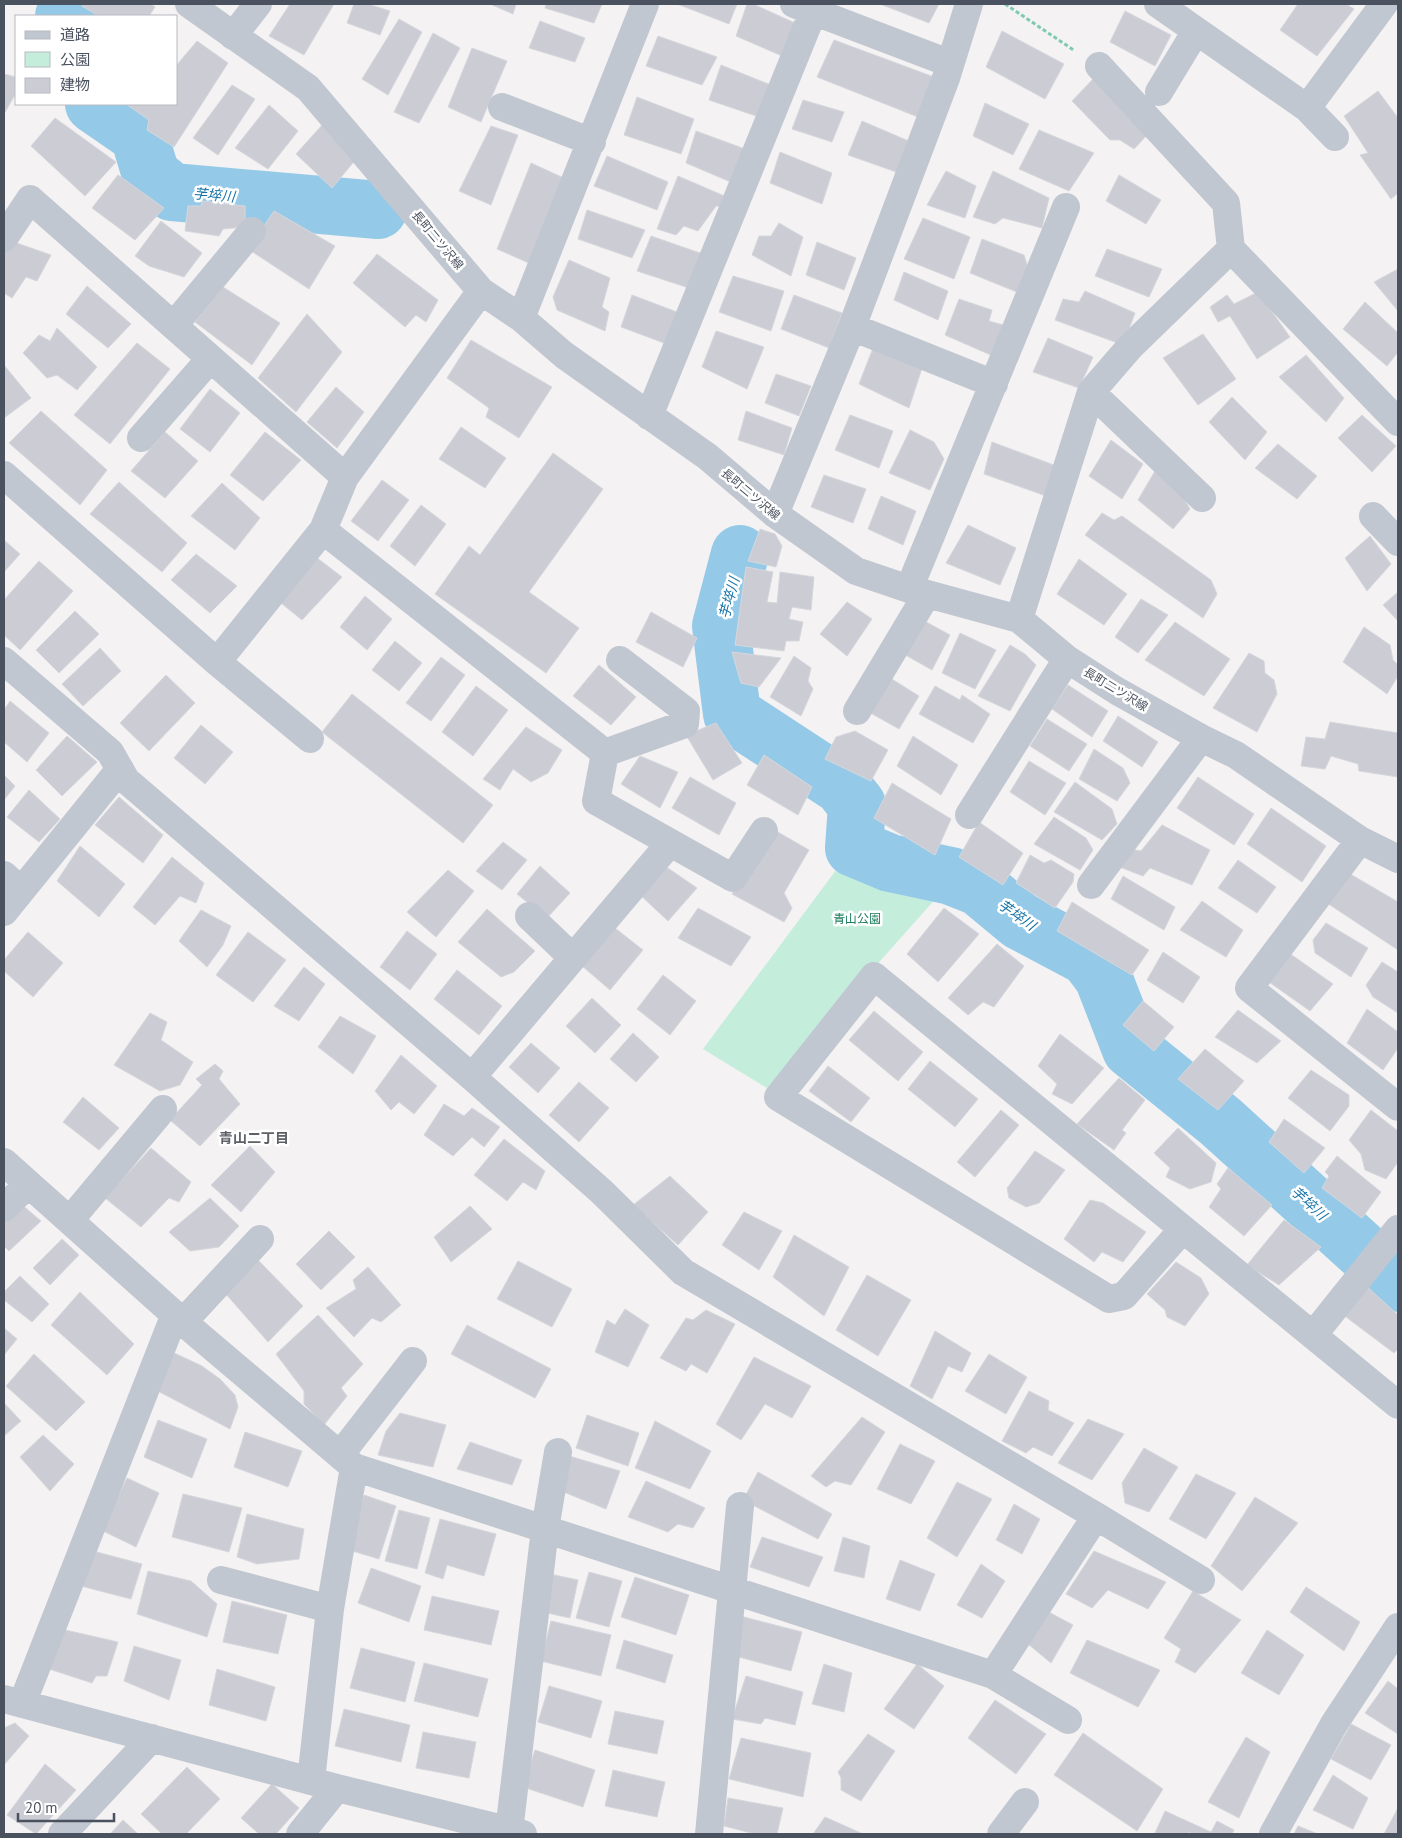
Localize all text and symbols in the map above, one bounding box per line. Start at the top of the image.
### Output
legend [15,15,178,105]
text: 道路 [60,25,90,44]
text: 公園 [60,50,90,69]
text: 建物 [60,75,90,94]
water label: 芋埣川 [192,184,238,206]
street label: 長町二ツ沢線 [409,208,467,272]
street label: 長町二ツ沢線 [719,465,783,523]
water label: 芋埣川 [715,573,744,621]
street label: 長町二ツ沢線 [1081,664,1151,714]
water label: 芋埣川 [995,896,1041,936]
park label: 青山公園 [833,911,881,926]
district label: 青山二丁目 [219,1129,289,1147]
water label: 芋埣川 [1287,1182,1332,1225]
scale bar [18,1790,114,1822]
text: 20 m [25,1798,58,1817]

